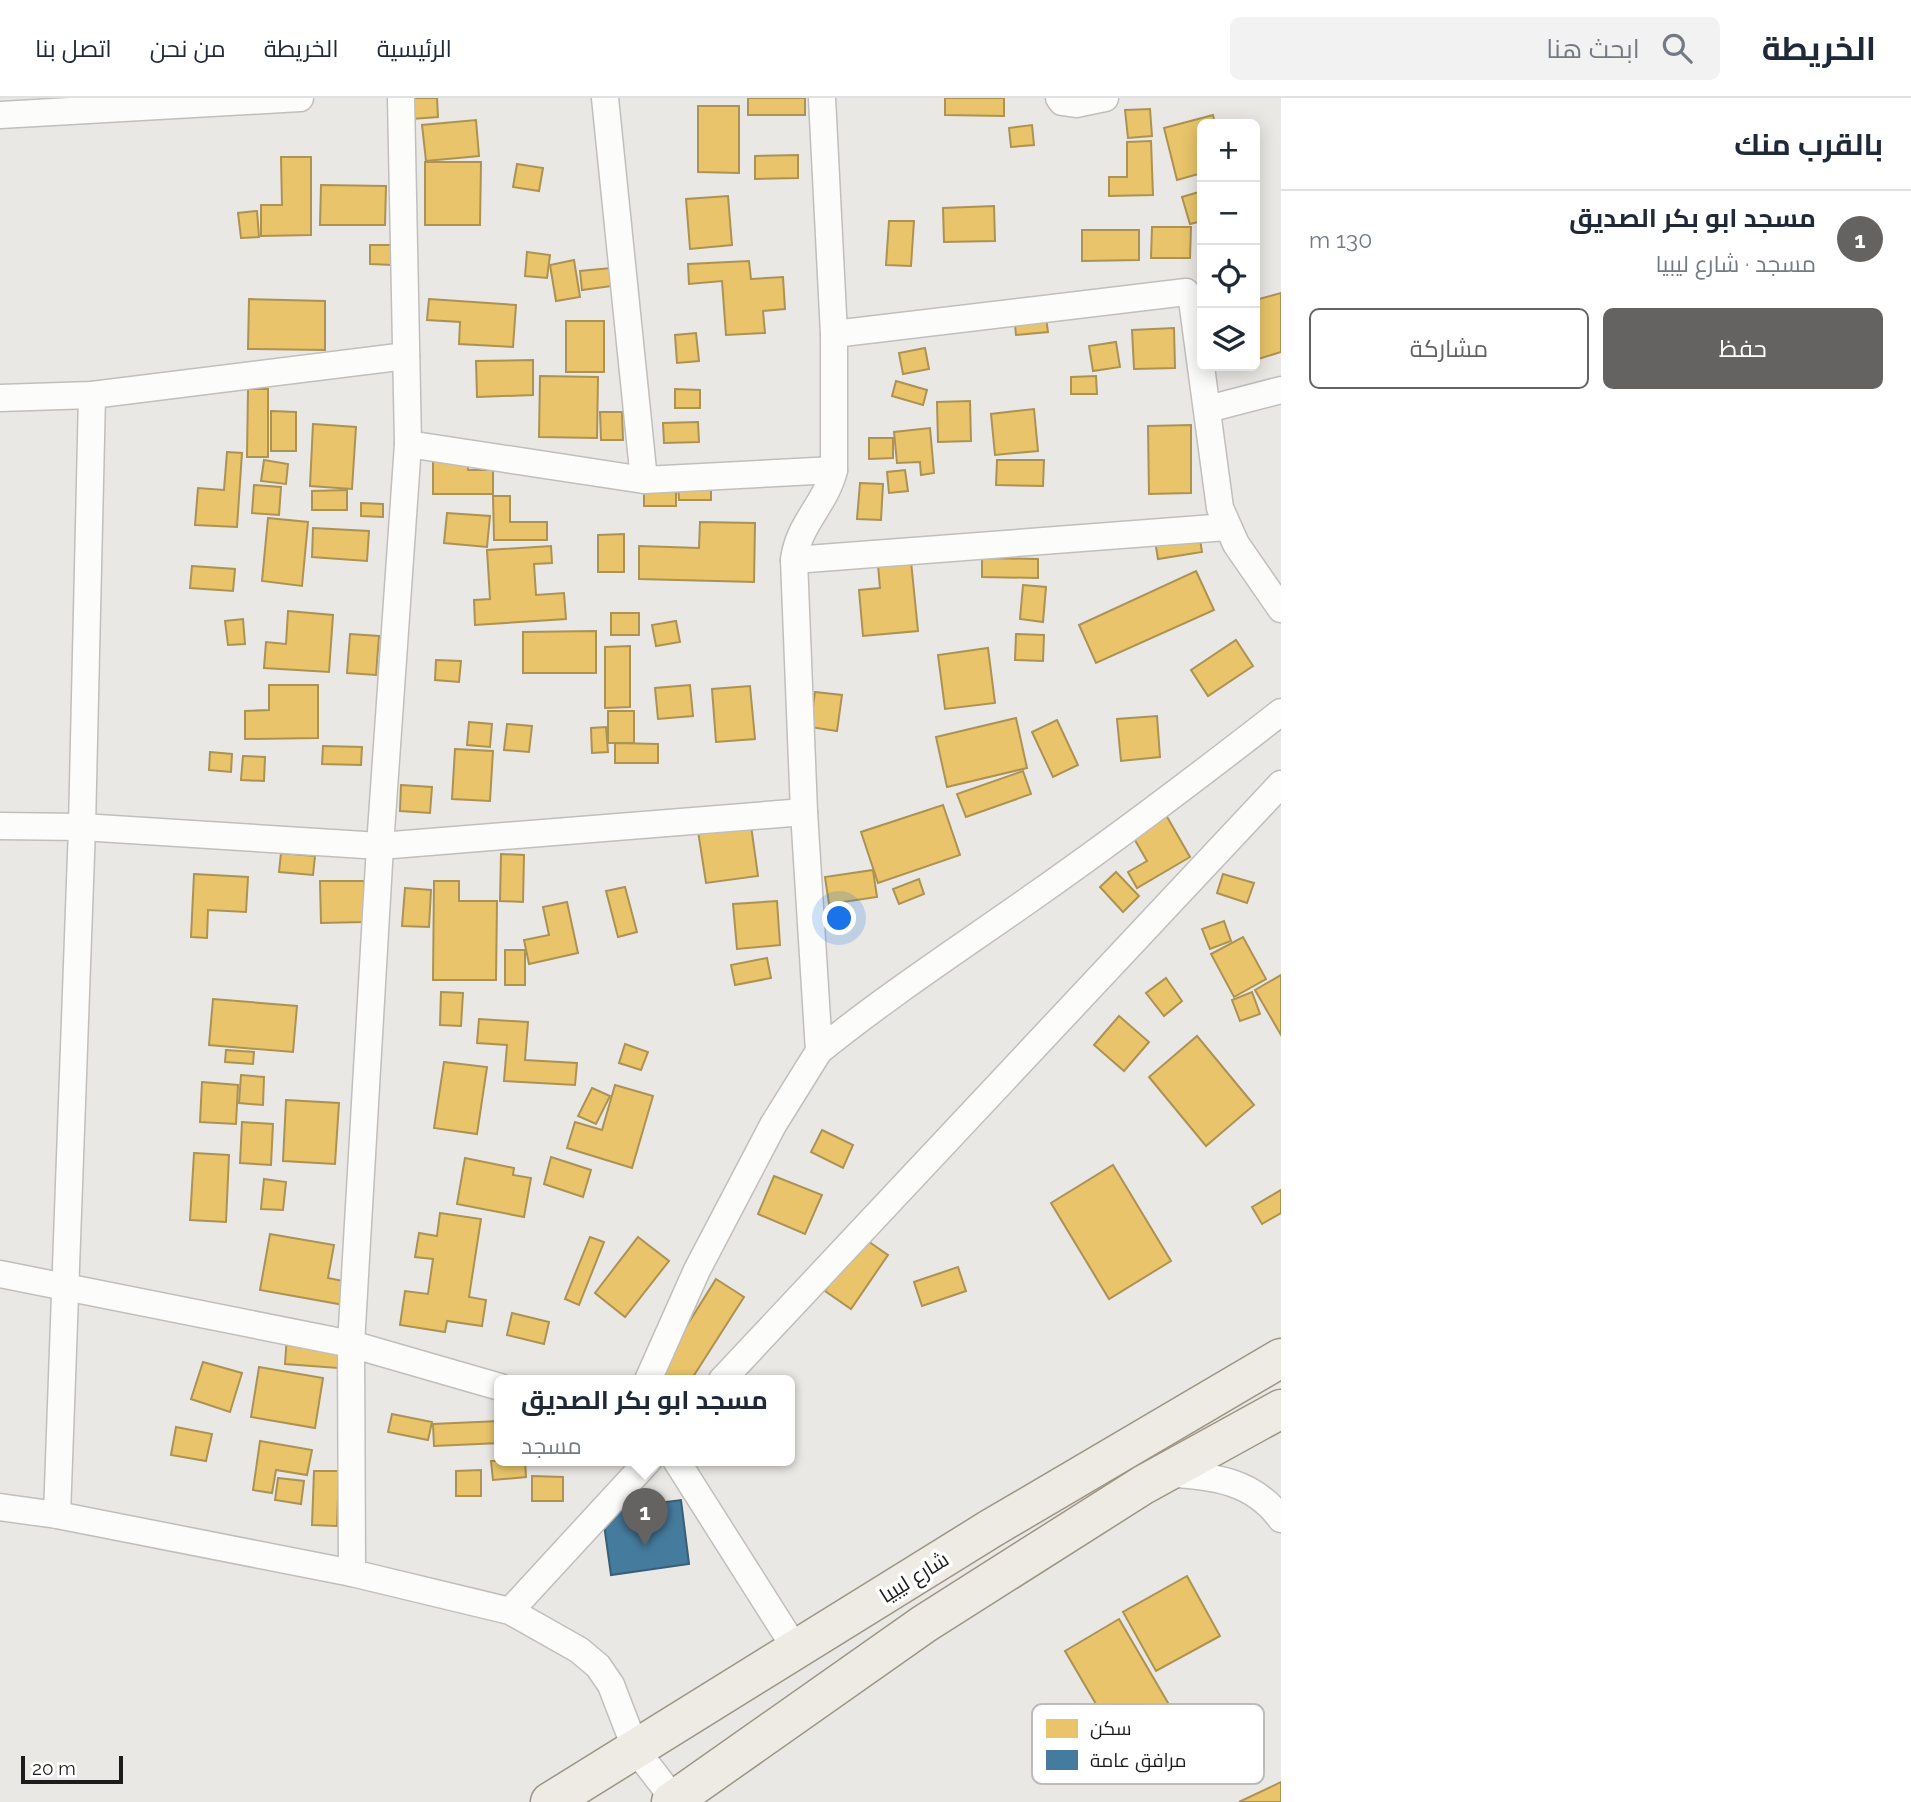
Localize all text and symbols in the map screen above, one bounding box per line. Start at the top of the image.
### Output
search box [1230,17,1720,80]
icon: search [1658,29,1696,67]
text: الخريطة [1762,29,1876,68]
text: اتصل بنا [35,34,112,63]
text: من نحن [150,34,226,63]
text: الخريطة [264,34,339,63]
text: الرئيسية [377,34,452,63]
text: ابحث هنا [1546,34,1640,64]
map controls [1197,119,1260,371]
button: + [1197,119,1260,182]
text: بالقرب منك [1734,127,1883,162]
button: − [1197,182,1260,245]
text: مسجد ابو بكر الصديق [1569,203,1816,233]
text: 130 m [1309,226,1372,253]
text: 1 [1854,226,1866,253]
button: locate [1197,245,1260,308]
text: مسجد · شارع ليبيا [1655,250,1816,277]
button: layers [1197,308,1260,371]
button: مشاركة [1309,308,1589,389]
button: حفظ [1603,308,1883,389]
your location [822,901,856,935]
popup [494,1375,795,1466]
text: مسجد ابو بكر الصديق [521,1385,768,1415]
text: مسجد [521,1432,582,1459]
pin: 1 [622,1488,668,1546]
street label: شارع ليبيا [875,1546,954,1610]
legend [1032,1704,1264,1784]
text: سكن [1090,1717,1132,1740]
text: مرافق عامة [1090,1749,1186,1773]
scale bar [21,1753,122,1785]
text: 20 m [32,1757,76,1779]

